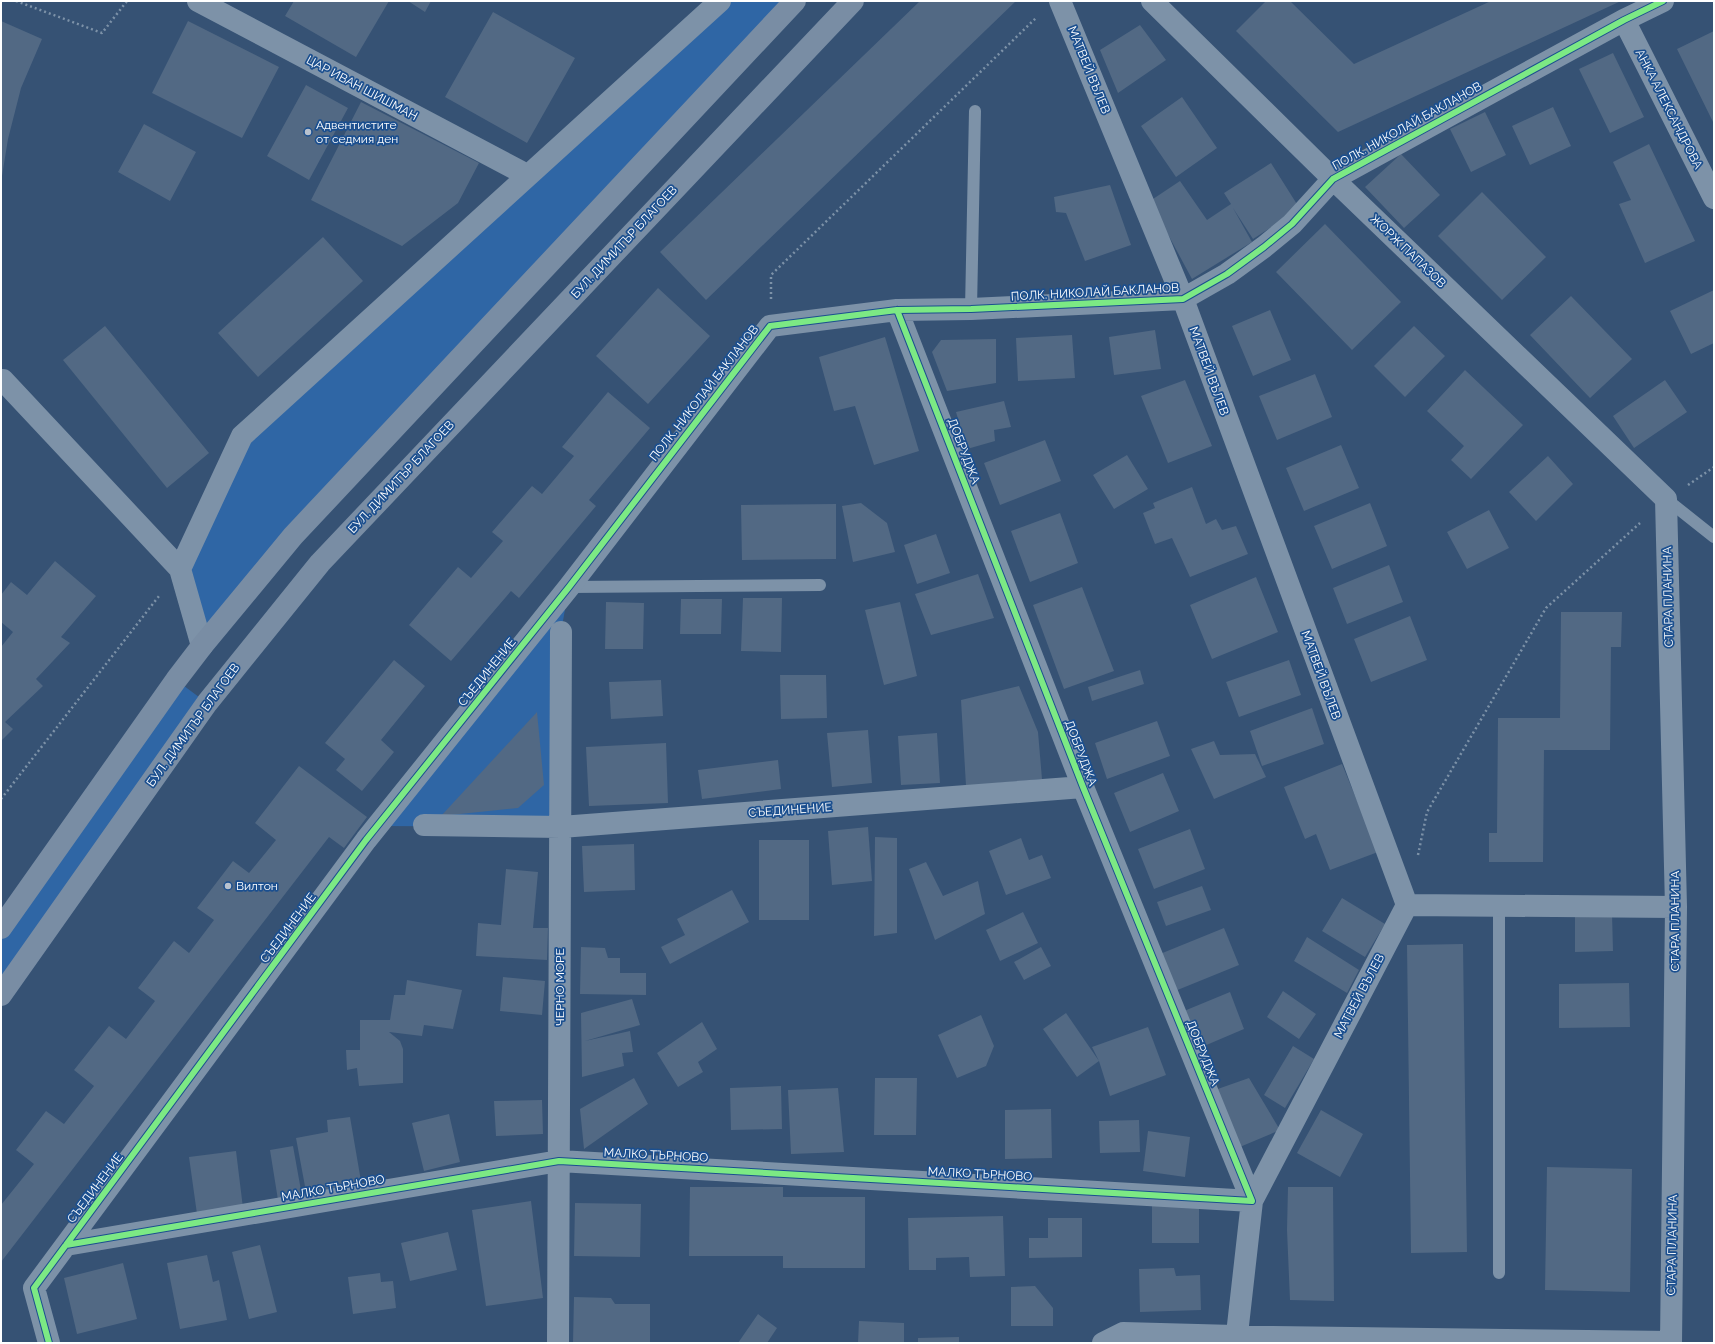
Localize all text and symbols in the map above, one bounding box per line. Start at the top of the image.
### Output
street label: МАТВЕЙ ВЪЛЕВ [1065,24,1113,116]
street label: АНКА АЛЕКСАНДРОВА [1633,47,1705,171]
street label: ЦАР ИВАН ШИШМАН [304,53,420,123]
street label: ПОЛК. НИКОЛАЙ БАКЛАНОВ [1330,79,1484,173]
place label: Адвентистите от седмия ден [316,118,398,146]
marker: Адвентистите от седмия ден [303,127,313,137]
street label: БУЛ. ДИМИТЪР БЛАГОЕВ [568,183,680,301]
street label: ЖОРЖ ПАПАЗОВ [1367,211,1449,291]
street label: ПОЛК. НИКОЛАЙ БАКЛАНОВ [1011,281,1179,303]
street label: ПОЛК. НИКОЛАЙ БАКЛАНОВ [647,322,761,464]
street label: МАТВЕЙ ВЪЛЕВ [1186,325,1232,417]
street label: ДОБРУДЖА [945,416,983,486]
street label: БУЛ. ДИМИТЪР БЛАГОЕВ [345,418,457,536]
street label: СТАРА ПЛАНИНА [1660,546,1676,648]
street label: МАТВЕЙ ВЪЛЕВ [1298,629,1344,721]
street label: СЪЕДИНЕНИЕ [455,635,519,709]
street label: БУЛ. ДИМИТЪР БЛАГОЕВ [144,661,242,789]
street label: ДОБРУДЖА [1062,718,1100,788]
street label: СЪЕДИНЕНИЕ [748,800,832,820]
street label: СТАРА ПЛАНИНА [1668,871,1682,971]
place label: Вилтон [236,879,278,893]
marker: Вилтон [223,881,233,891]
street label: СЪЕДИНЕНИЕ [257,890,319,966]
street label: ЧЕРНО МОРЕ [553,948,567,1026]
street label: МАТВЕЙ ВЪЛЕВ [1331,952,1387,1040]
street label: ДОБРУДЖА [1183,1018,1223,1088]
street label: МАЛКО ТЪРНОВО [603,1145,709,1165]
street label: СЪЕДИНЕНИЕ [64,1150,126,1226]
street label: МАЛКО ТЪРНОВО [927,1164,1033,1184]
street label: МАЛКО ТЪРНОВО [280,1172,386,1204]
street label: СТАРА ПЛАНИНА [1664,1194,1680,1296]

